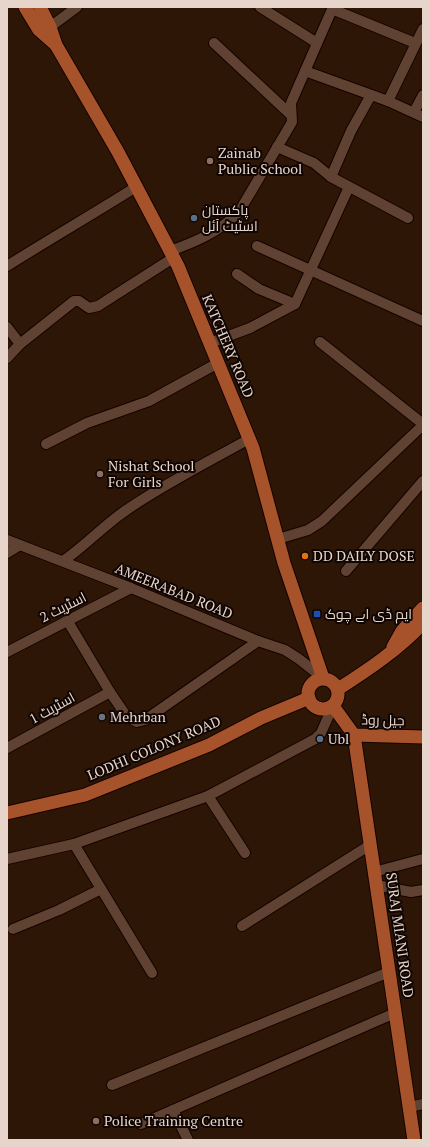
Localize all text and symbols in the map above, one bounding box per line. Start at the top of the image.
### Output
place label: Zainab Public School [218,143,302,178]
marker: Zainab Public School [205,156,215,166]
place label: پاکستان اسٹیٹ آئل [202,200,258,235]
marker: پاکستان اسٹیٹ آئل [189,213,199,223]
street label: KATCHERY ROAD [198,291,259,401]
place label: Nishat School For Girls [108,456,194,491]
marker: Nishat School For Girls [95,469,105,479]
place label: DD DAILY DOSE [313,546,415,565]
marker: DD DAILY DOSE [300,551,310,561]
street label: AMEERABAD ROAD [112,558,236,623]
street label: اسٹریٹ 2 [36,587,89,626]
place label: ایم ڈی اے چوک [325,604,412,624]
marker: ایم ڈی اے چوک [312,609,322,619]
street label: اسٹریٹ 1 [25,687,78,728]
place label: Mehrban [110,707,166,726]
street label: جیل روڈ [361,710,405,729]
street label: LODHI COLONY ROAD [84,711,223,784]
marker: Mehrban [97,712,107,722]
place label: Ubl [328,729,349,748]
marker: Ubl [315,734,325,744]
street label: SURAJ MIANI ROAD [382,871,419,999]
place label: Police Training Centre [104,1111,243,1130]
marker: Police Training Centre [91,1116,101,1126]

